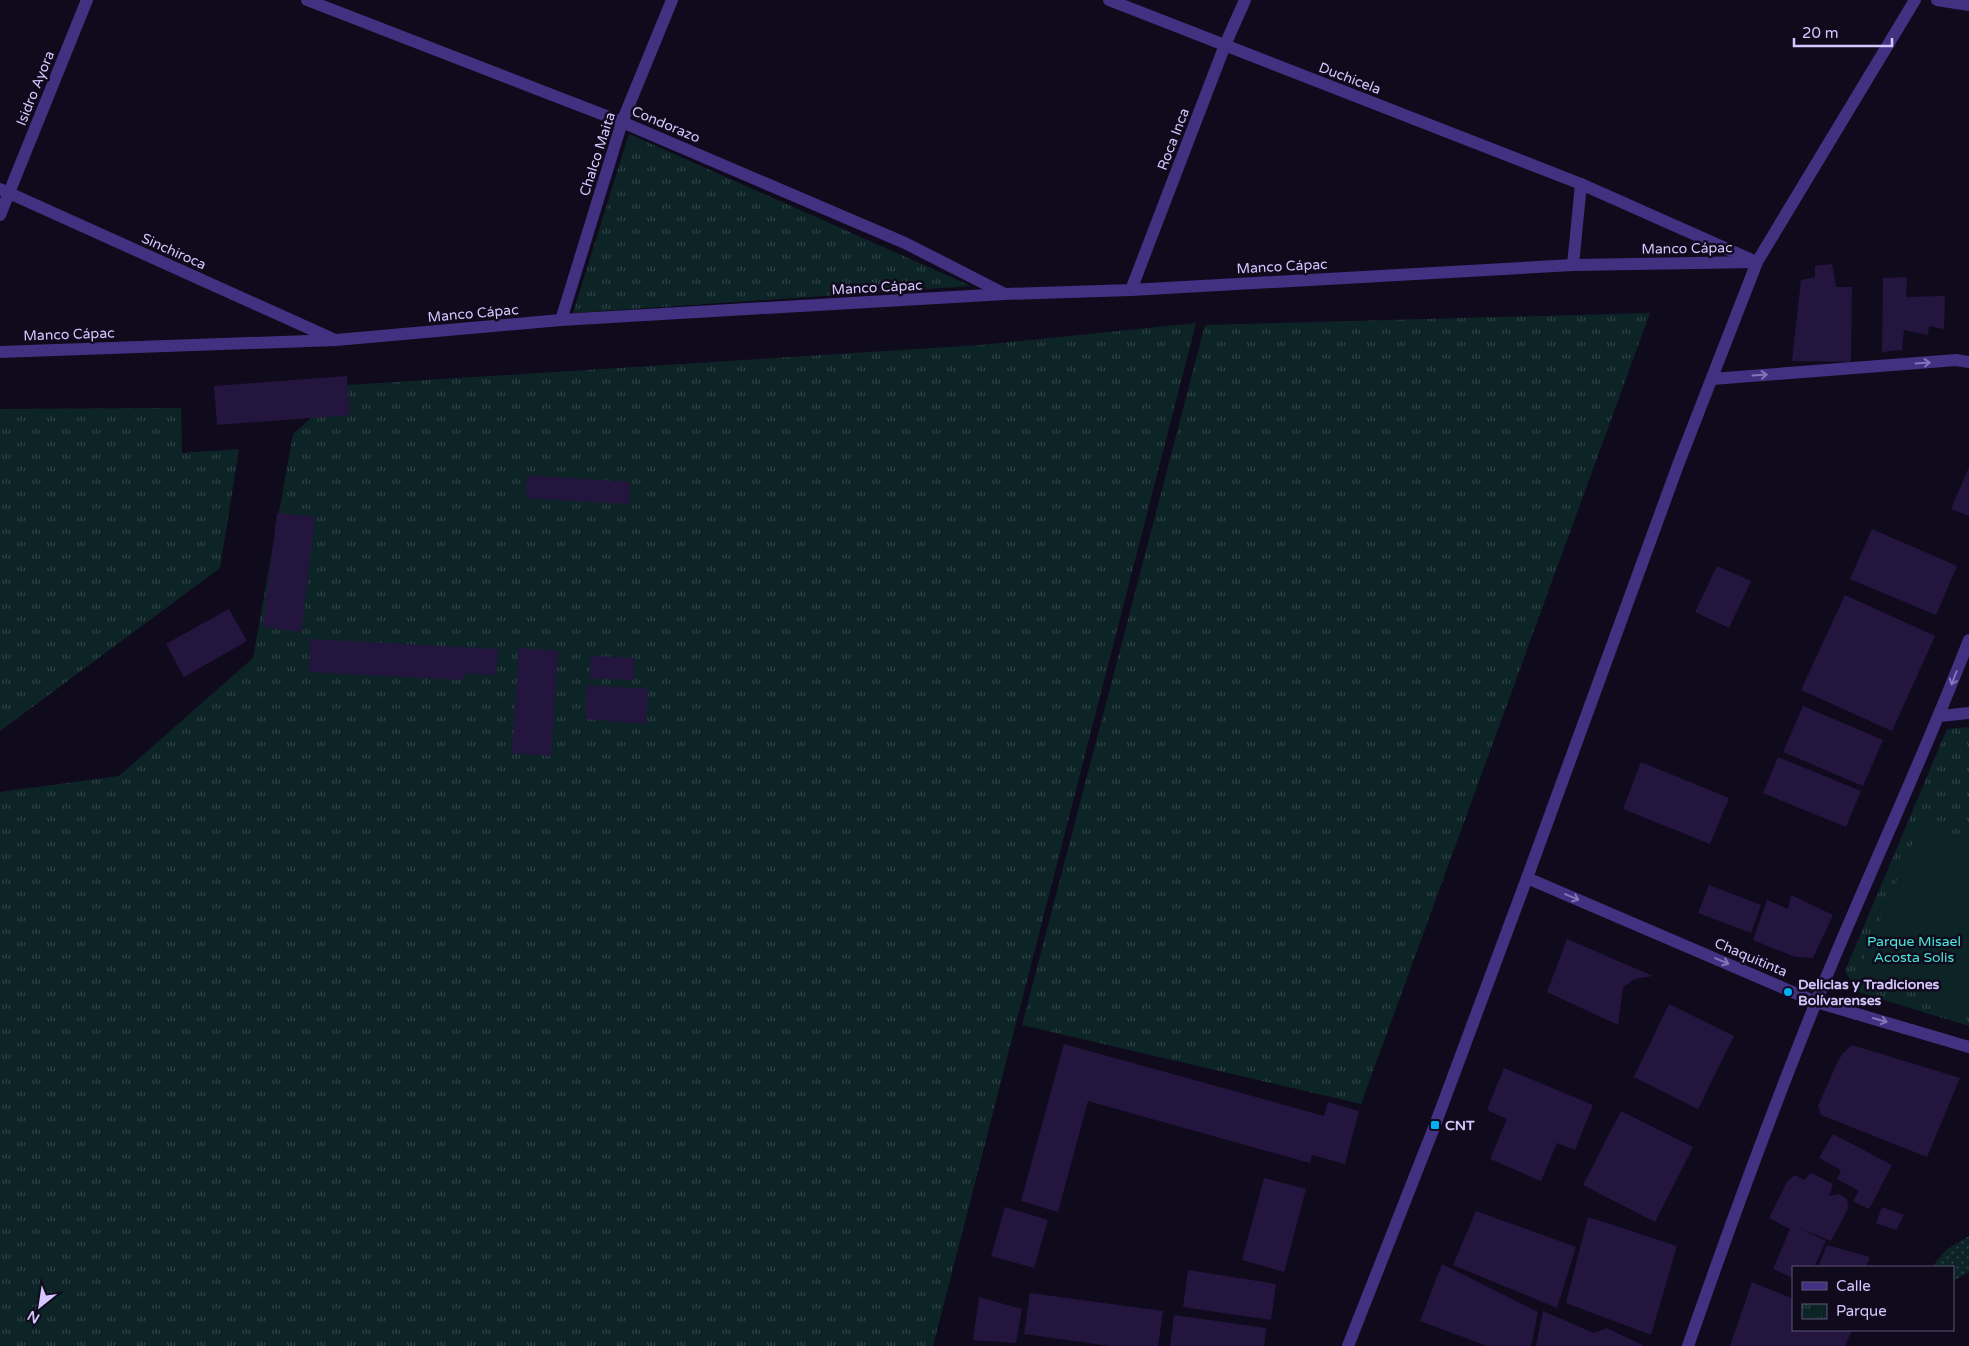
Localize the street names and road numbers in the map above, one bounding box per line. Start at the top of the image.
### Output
street label: Isidro Ayora [13,48,58,128]
street label: Duchicela [1316,59,1383,98]
street label: Condorazo [629,102,703,146]
street label: Roca Inca [1154,106,1193,173]
street label: Chalco Maita [576,110,619,198]
street label: Sinchiroca [139,230,209,273]
street label: Manco Cápac [1641,239,1733,258]
street label: Manco Cápac [1236,256,1328,277]
street label: Manco Cápac [831,277,923,298]
street label: Manco Cápac [427,301,519,326]
street label: Manco Cápac [23,324,115,345]
street label: Chaquitinta [1712,935,1790,980]

